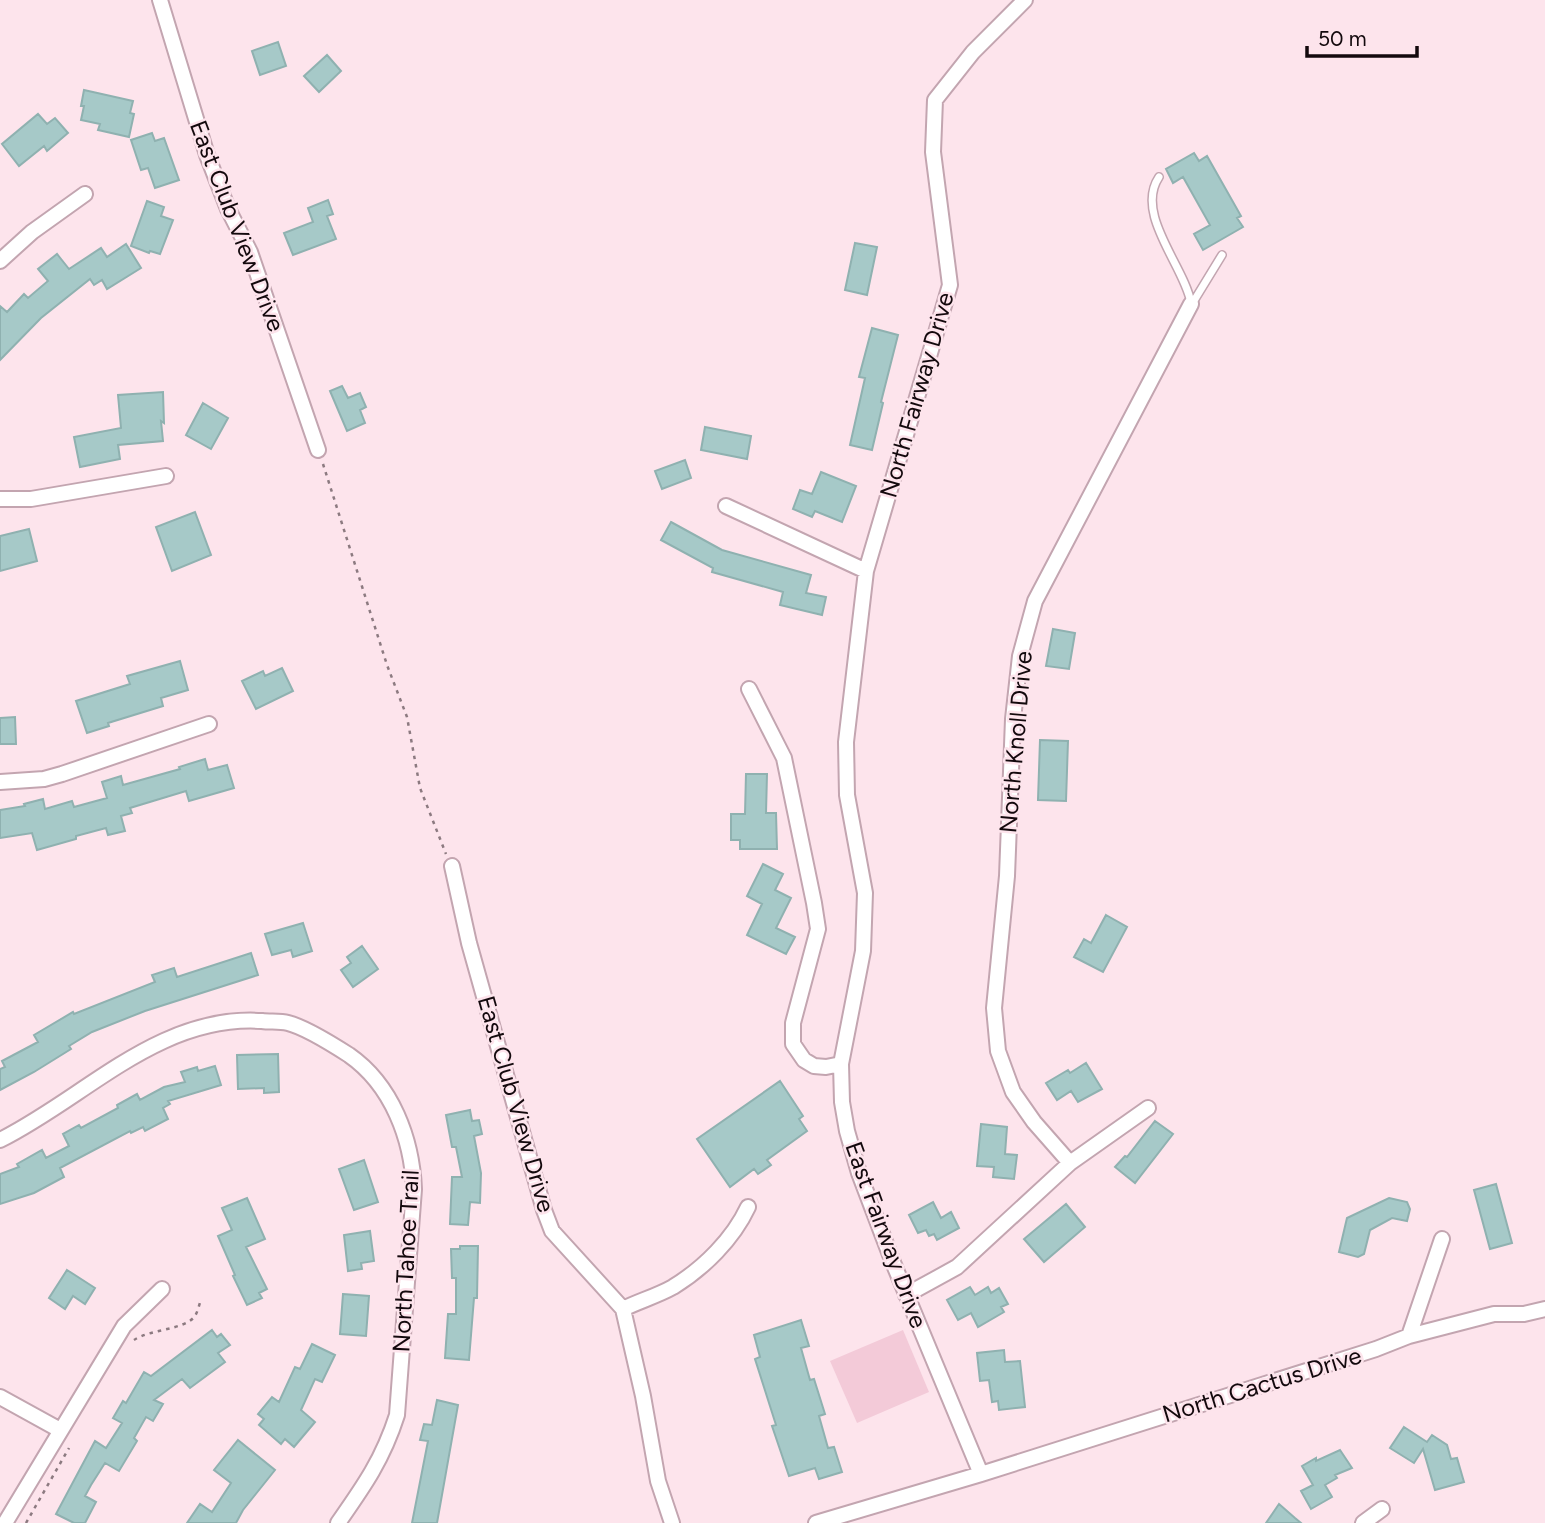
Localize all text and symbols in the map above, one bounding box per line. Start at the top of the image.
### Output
scale bar [1307,14,1417,58]
text: 50 m [1318,26,1367,51]
street label: East Club View Drive [184,116,291,335]
street label: North Fairway Drive [873,289,960,501]
street label: North Knoll Drive [993,650,1038,834]
street label: East Club View Drive [472,992,561,1215]
street label: East Fairway Drive [839,1138,934,1332]
street label: North Tahoe Trail [386,1169,425,1353]
street label: North Cactus Drive [1159,1340,1365,1429]

